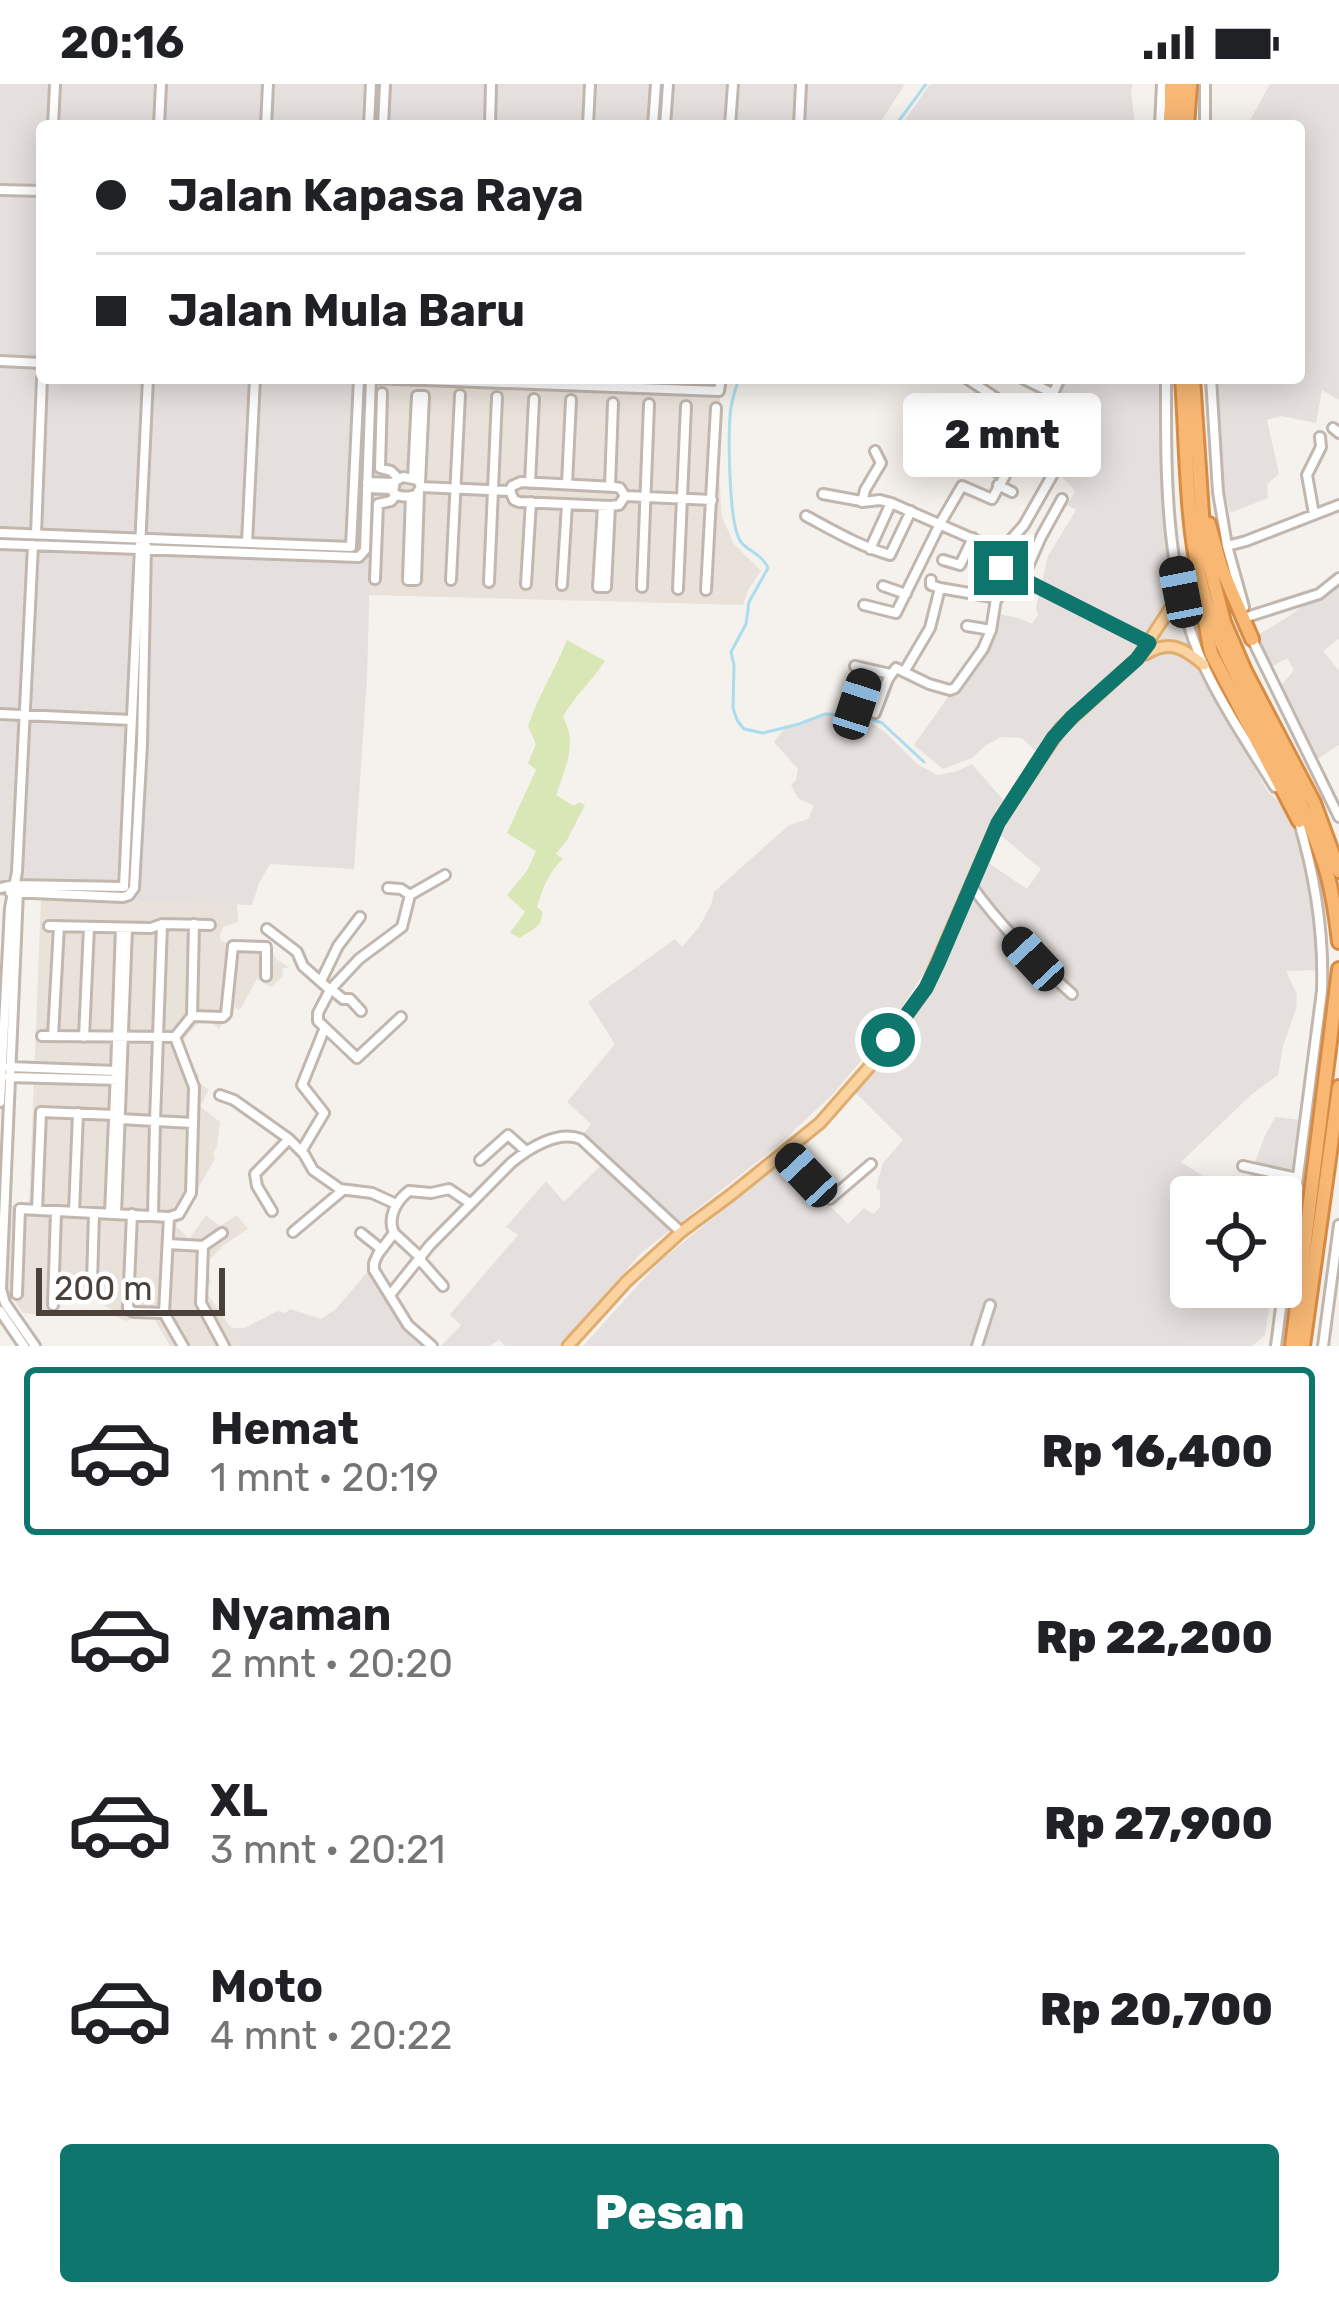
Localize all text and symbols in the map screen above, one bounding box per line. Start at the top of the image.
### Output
text: 20:16 [60,16,185,69]
text: Jalan Kapasa Raya [168,169,584,222]
text: Jalan Mula Baru [168,284,525,337]
callout: 2 mnt [902,394,1100,478]
text: 2 mnt [944,412,1060,458]
route end [974,541,1028,595]
car [1156,553,1206,631]
car [829,664,885,744]
car [995,920,1071,998]
route start [861,1013,915,1067]
car [768,1136,844,1214]
map controls [1170,1176,1302,1308]
button: locate [1170,1176,1302,1308]
scale bar [36,1262,225,1315]
text: 200 m [54,1269,153,1308]
icon: car [66,1397,174,1505]
text: Hemat [210,1402,359,1455]
text: Rp 16,400 [1041,1425,1273,1478]
text: 1 mnt · 20:19 [210,1455,439,1501]
icon: car [66,1583,174,1691]
text: Nyaman [210,1588,391,1641]
text: Rp 22,200 [1036,1611,1273,1664]
text: 2 mnt · 20:20 [210,1641,453,1687]
icon: car [66,1769,174,1877]
text: XL [210,1774,268,1827]
text: Rp 27,900 [1044,1797,1273,1850]
text: 3 mnt · 20:21 [210,1827,445,1873]
icon: car [66,1955,174,2063]
text: Moto [210,1960,323,2013]
text: Rp 20,700 [1040,1983,1273,2036]
text: 4 mnt · 20:22 [210,2013,452,2059]
button: Pesan [60,2144,1279,2282]

